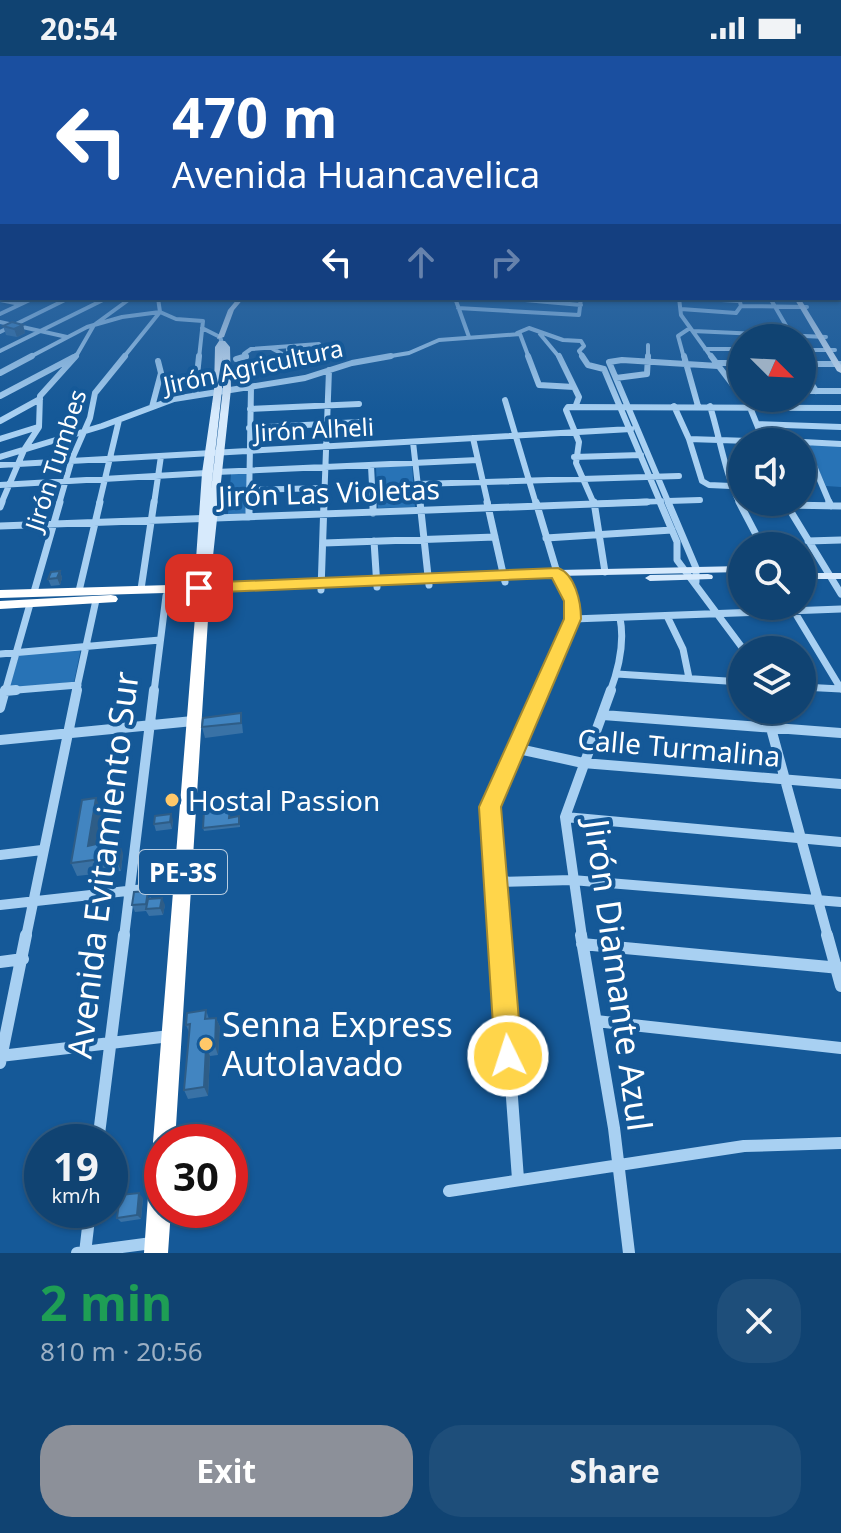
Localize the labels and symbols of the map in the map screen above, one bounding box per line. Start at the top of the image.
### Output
north arrow [728,324,816,412]
street label: Jirón Agricultura [158,331,346,402]
street label: Jirón Tumbes [16,385,93,537]
street label: Jirón Alheli [251,409,375,449]
street label: Jirón Las Violetas [215,469,440,515]
pin [165,554,233,622]
street label: Avenida Evitamiento Sur [55,669,149,1061]
street label: Calle Turmalina [576,719,782,775]
place label: Hostal Passion [188,781,380,819]
marker: Hostal Passion [163,791,181,809]
street label: Jirón Diamante Azul [574,813,664,1134]
road number: PE-3S [139,850,227,894]
place label: Senna Express Autolavado [222,1001,453,1086]
position arrow [466,1014,550,1098]
marker: Senna Express Autolavado [197,1035,215,1053]
speed limit sign: 30 [144,1124,248,1228]

